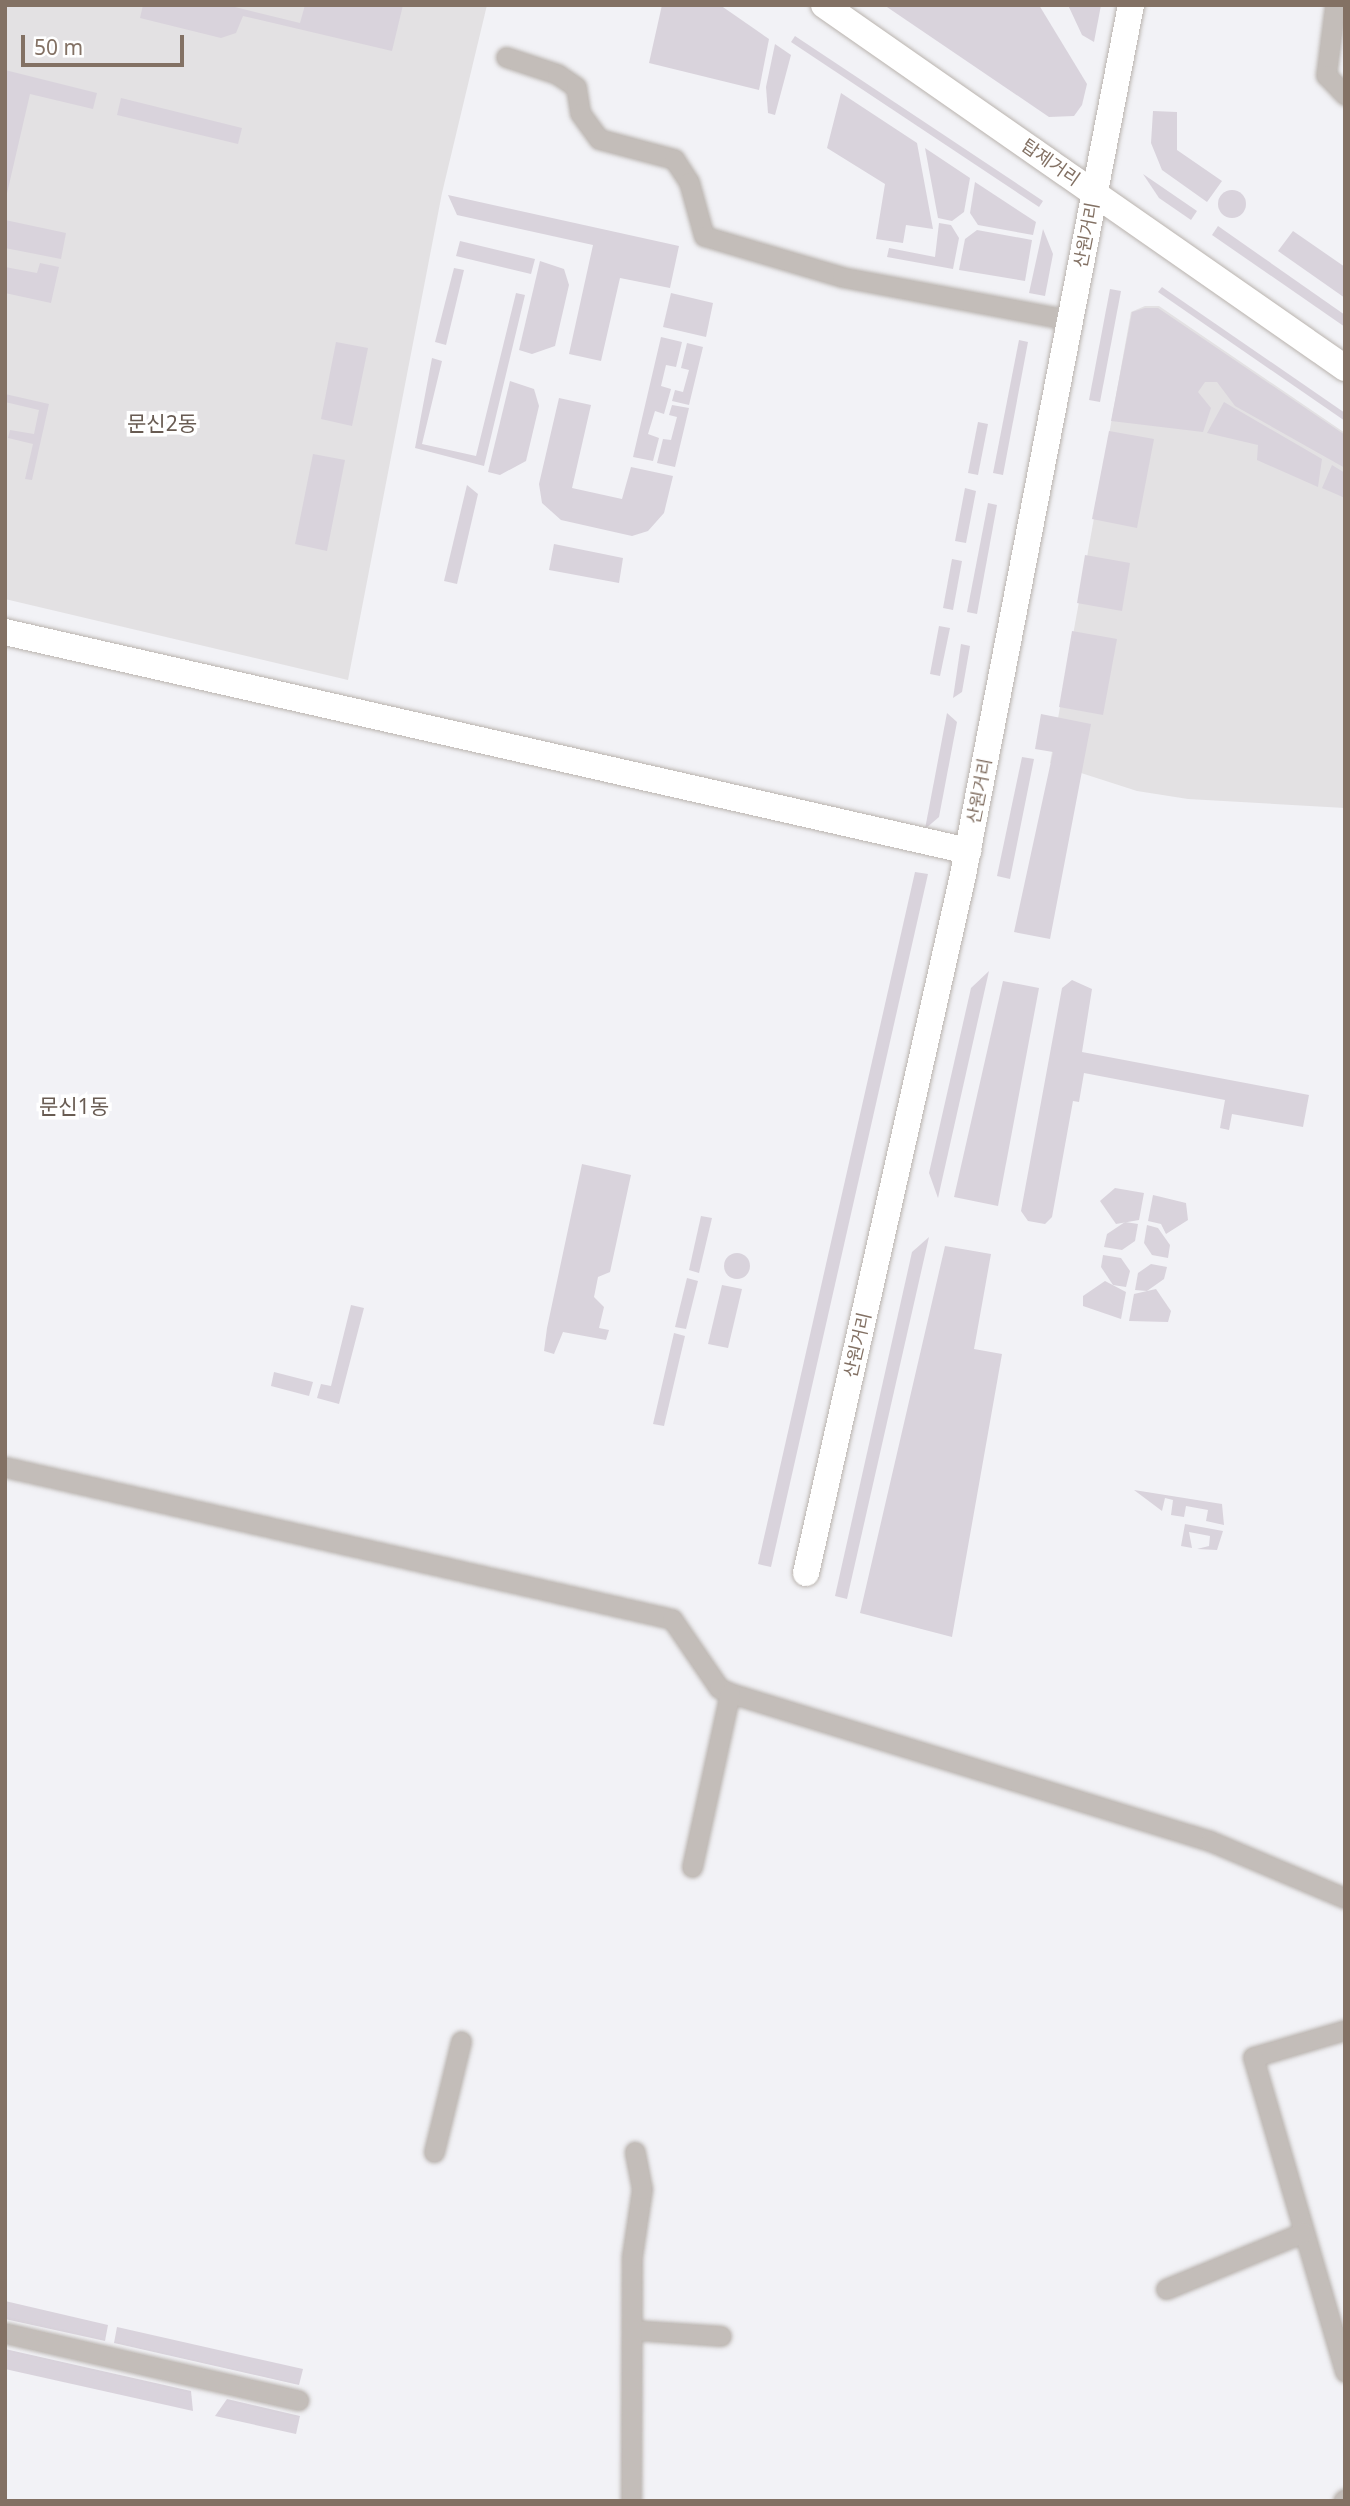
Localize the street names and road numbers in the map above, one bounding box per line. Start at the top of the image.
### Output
street label: 탑제거리 [1018,134,1084,190]
street label: 산원거리 [1069,200,1103,270]
street label: 산원거리 [962,756,996,826]
street label: 산원거리 [839,1310,875,1380]

